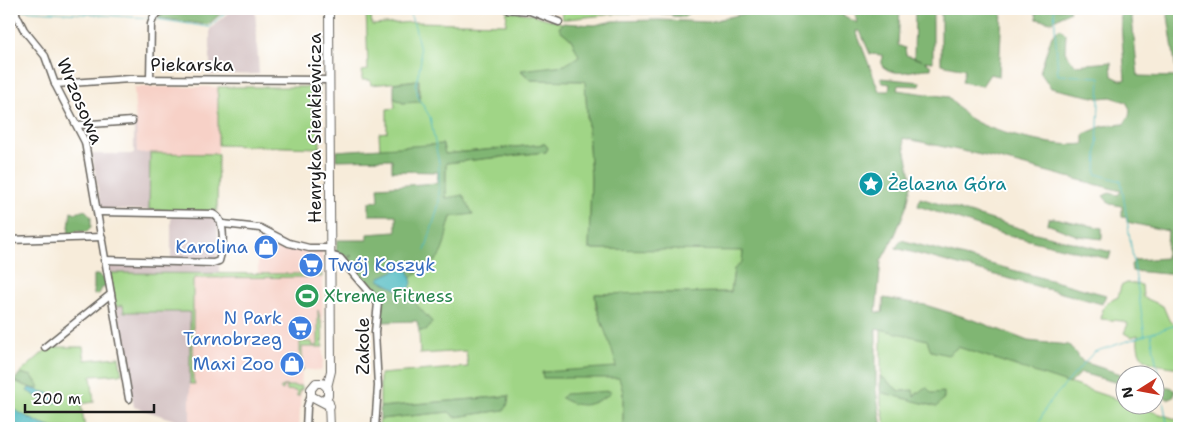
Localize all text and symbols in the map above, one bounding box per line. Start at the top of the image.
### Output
street label: Henryka Sienkiewicza [303,33,327,223]
street label: Piekarska [150,53,234,77]
street label: Wrzosowa [51,54,109,148]
place icon: Żelazna Góra [858,171,884,197]
place label: Żelazna Góra [888,172,1006,196]
shop icon: Karolina [253,234,279,260]
place label: Karolina [175,235,248,259]
supermarket icon: Twój Koszyk [298,252,324,278]
place label: Twój Koszyk [328,253,435,277]
sports icon: Xtreme Fitness [294,283,320,309]
place label: Xtreme Fitness [324,284,453,308]
place label: N Park Tarnobrzeg [183,306,282,351]
supermarket icon: N Park Tarnobrzeg [287,315,313,341]
street label: Zakole [351,317,375,375]
shop icon: Maxi Zoo [279,351,305,377]
place label: Maxi Zoo [193,352,274,376]
north arrow [1116,364,1166,414]
scale bar [25,382,154,414]
text: N [1117,385,1137,400]
text: 200 m [32,389,81,409]

